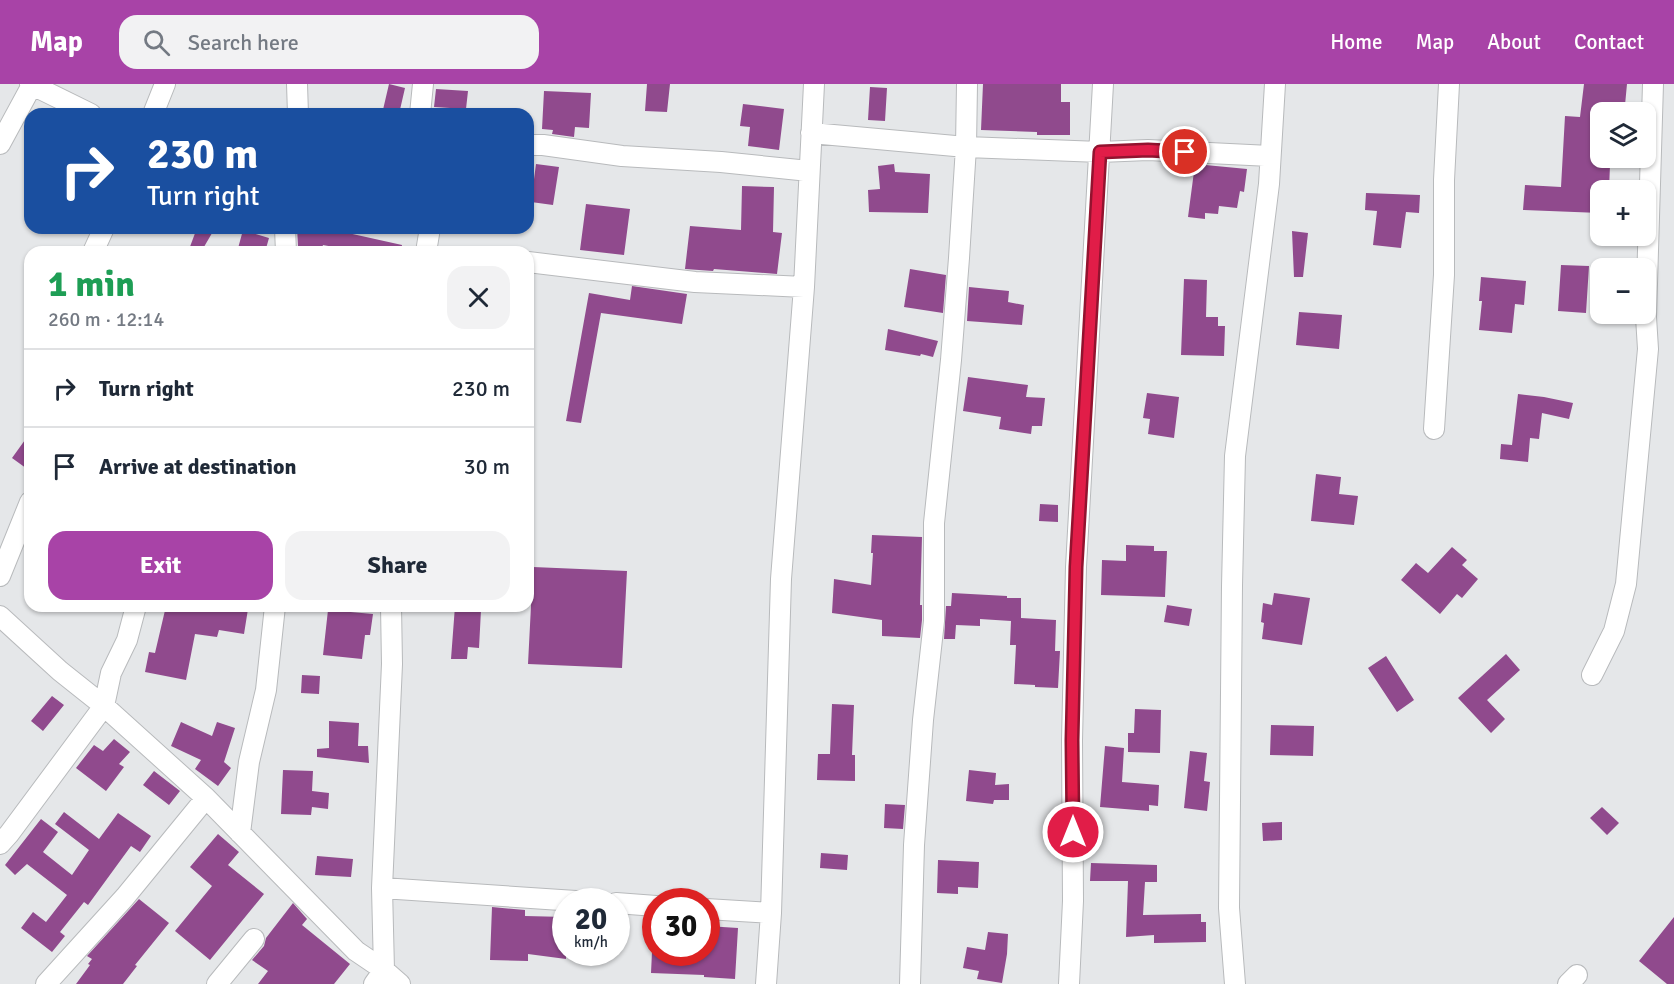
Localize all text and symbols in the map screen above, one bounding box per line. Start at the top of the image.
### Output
search box [119,15,539,69]
text: Map [30,25,83,59]
icon: search [140,26,173,59]
text: Search here [188,29,299,56]
text: Home [1330,29,1383,55]
text: Map [1416,29,1454,55]
text: About [1487,29,1541,55]
text: Contact [1574,29,1644,55]
map controls [1590,102,1656,324]
button: layers [1590,102,1656,168]
pin [1159,126,1210,177]
text: 230 m [147,129,258,180]
icon: right [48,132,126,210]
icon: arrive [1168,135,1201,168]
text: Turn right [147,180,260,213]
button: + [1590,180,1656,246]
button: − [1590,258,1656,324]
text: 1 min [48,262,135,307]
button: close [447,266,510,329]
text: 260 m · 12:14 [48,307,164,332]
icon: right [48,372,81,405]
text: Turn right [99,375,194,402]
text: 230 m [452,375,510,402]
icon: arrive [48,450,81,483]
text: Arrive at destination [99,453,296,480]
text: 30 m [464,453,510,480]
button: Exit [48,531,273,600]
button: Share [285,531,510,600]
position arrow [1041,800,1105,864]
speed limit sign: 30 [642,888,720,966]
text: 20 [575,901,607,938]
text: km/h [574,933,608,951]

